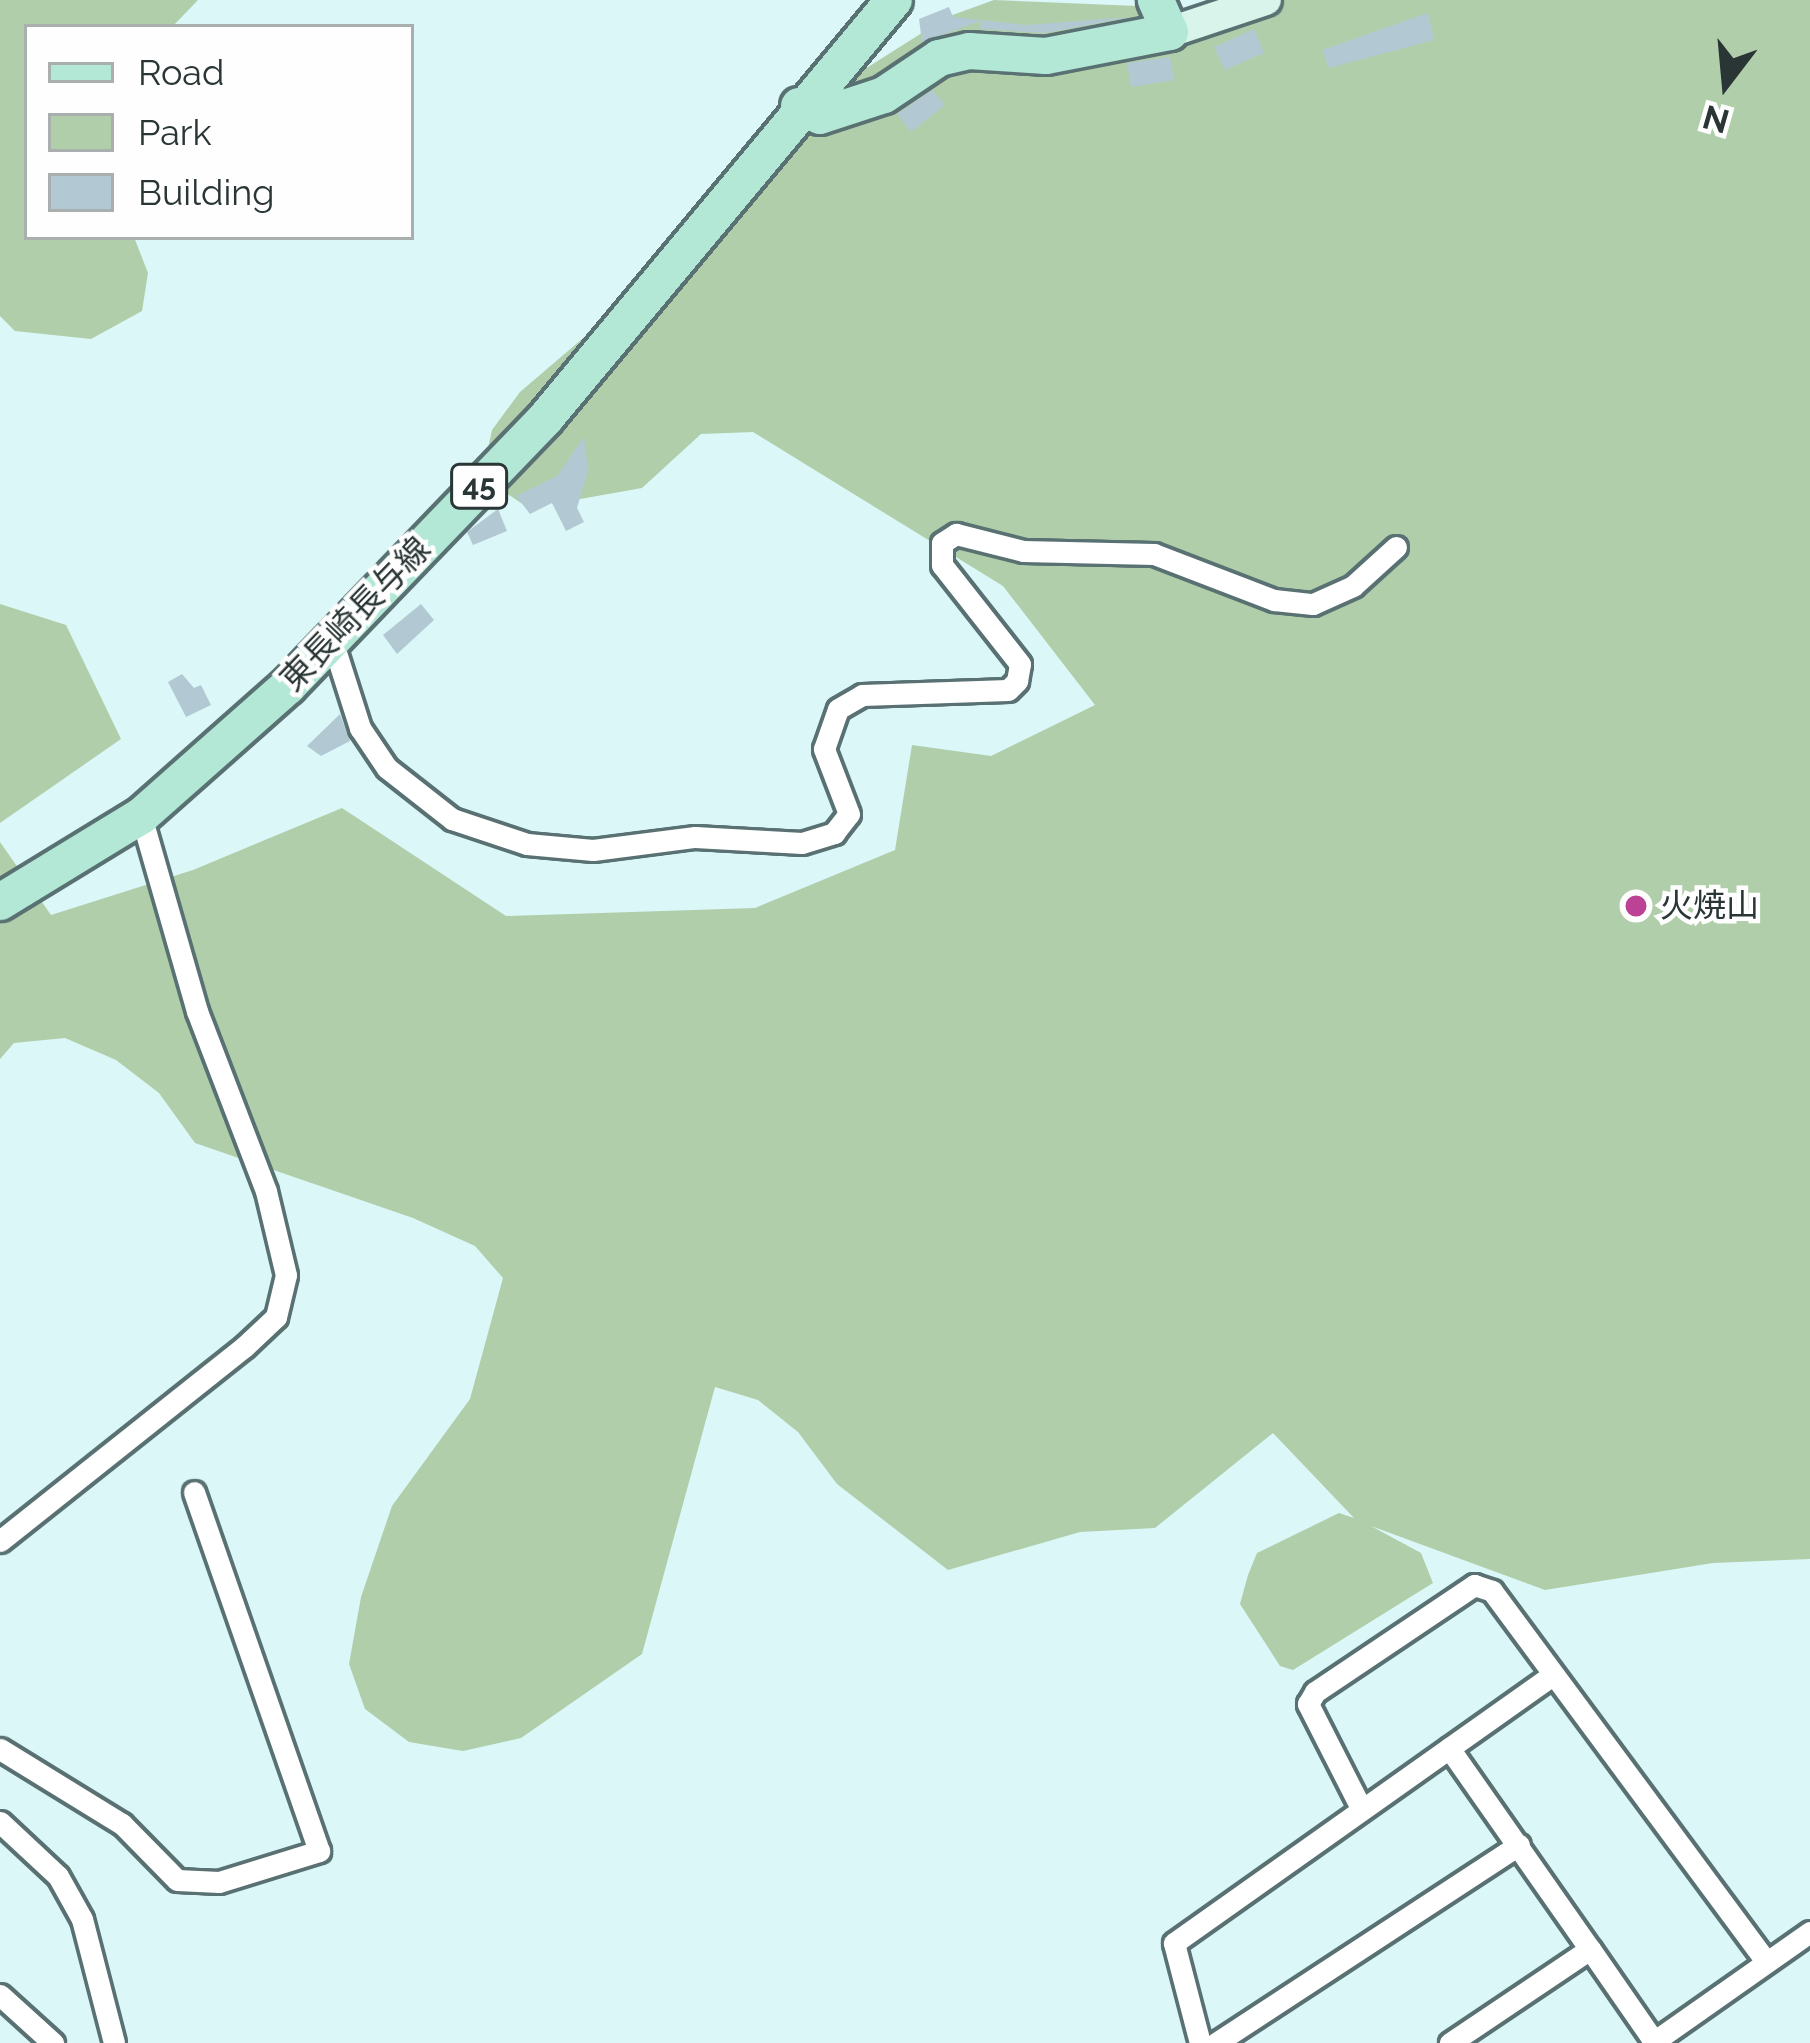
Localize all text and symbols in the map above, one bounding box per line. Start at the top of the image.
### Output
legend [24,24,414,240]
north arrow [1666,24,1786,144]
text: Road [138,51,224,93]
text: N [1698,97,1733,141]
text: Park [138,111,212,153]
text: Building [138,171,274,213]
road number: 45 [449,462,509,510]
street label: 東長崎長与線 [272,529,438,699]
place label: 火焼山 [1660,886,1759,926]
marker: 火焼山 [1623,893,1649,919]

